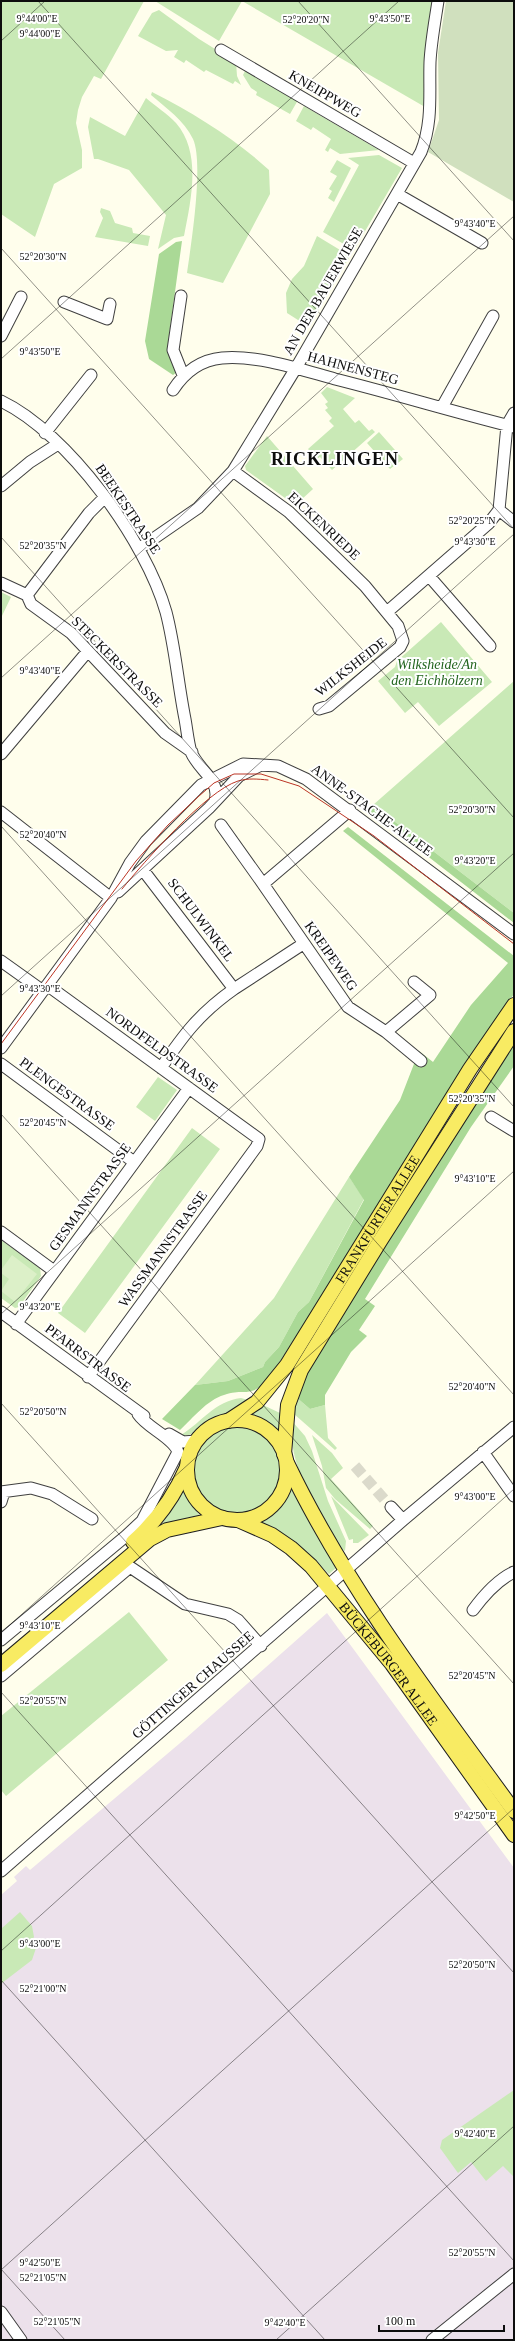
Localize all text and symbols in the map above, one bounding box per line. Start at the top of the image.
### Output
text: 9°44'00"E [17,13,58,24]
text: 9°43'50"E [370,13,411,24]
text: 52°20'20"N [282,14,330,25]
text: 9°44'00"E [20,28,61,39]
street label: KNEIPPWEG [286,67,364,121]
text: 9°43'40"E [455,218,496,229]
street label: AN DER BAUERWIESE [280,225,366,357]
text: 52°20'30"N [19,251,67,262]
text: 9°43'50"E [20,346,61,357]
street label: HAHNENSTEG [306,349,400,387]
district label: RICKLINGEN [271,449,399,469]
street label: BEEKESTRASSE [92,461,164,557]
street label: EICKENRIEDE [285,489,363,563]
text: 52°20'25"N [448,515,496,526]
text: 9°43'30"E [455,536,496,547]
text: 52°20'35"N [19,540,67,551]
street label: STECKERSTRASSE [69,614,165,710]
street label: WILKSHEIDE [312,635,390,699]
park label: Wilksheide/An den Eichhölzern [391,657,483,688]
text: 9°43'40"E [20,665,61,676]
street label: ANNE-STACHE-ALLEE [309,761,435,859]
text: 52°20'30"N [448,804,496,815]
text: 52°20'40"N [19,829,67,840]
text: 9°43'20"E [455,855,496,866]
street label: SCHULWINKEL [165,876,237,964]
street label: KREIPEWEG [302,919,360,993]
text: 9°43'30"E [20,983,61,994]
street label: NORDFELDSTRASSE [103,1004,221,1096]
street label: PLENGESTRASSE [17,1055,117,1133]
text: 52°20'35"N [448,1093,496,1104]
text: 52°20'45"N [19,1117,67,1128]
street label: GESMANNSTRASSE [46,1140,134,1254]
street label: FRANKFURTER ALLEE [332,1152,422,1286]
text: 9°43'10"E [455,1173,496,1184]
street label: WASSMANNSTRASSE [116,1188,210,1310]
text: 9°43'20"E [20,1301,61,1312]
street label: PFARRSTRASSE [42,1321,134,1395]
text: 52°20'40"N [448,1381,496,1392]
text: 52°20'50"N [19,1406,67,1417]
text: 9°43'00"E [455,1491,496,1502]
street label: BÜCKEBURGER ALLEE [337,1599,441,1728]
text: 9°43'10"E [20,1620,61,1631]
street label: GÖTTINGER CHAUSSEE [129,1627,257,1742]
text: 52°20'45"N [448,1670,496,1681]
text: 52°20'55"N [19,1695,67,1706]
text: 9°42'50"E [455,1810,496,1821]
text: 9°43'00"E [20,1938,61,1949]
text: 52°20'50"N [448,1959,496,1970]
text: 52°21'00"N [19,1983,67,1994]
text: 9°42'40"E [455,2128,496,2139]
text: 52°20'55"N [448,2247,496,2258]
text: 9°42'50"E [20,2257,61,2268]
text: 52°21'05"N [19,2272,67,2283]
scale bar [379,2307,504,2333]
text: 100 m [385,2314,416,2328]
text: 52°21'05"N [33,2316,81,2327]
text: 9°42'40"E [265,2317,306,2328]

